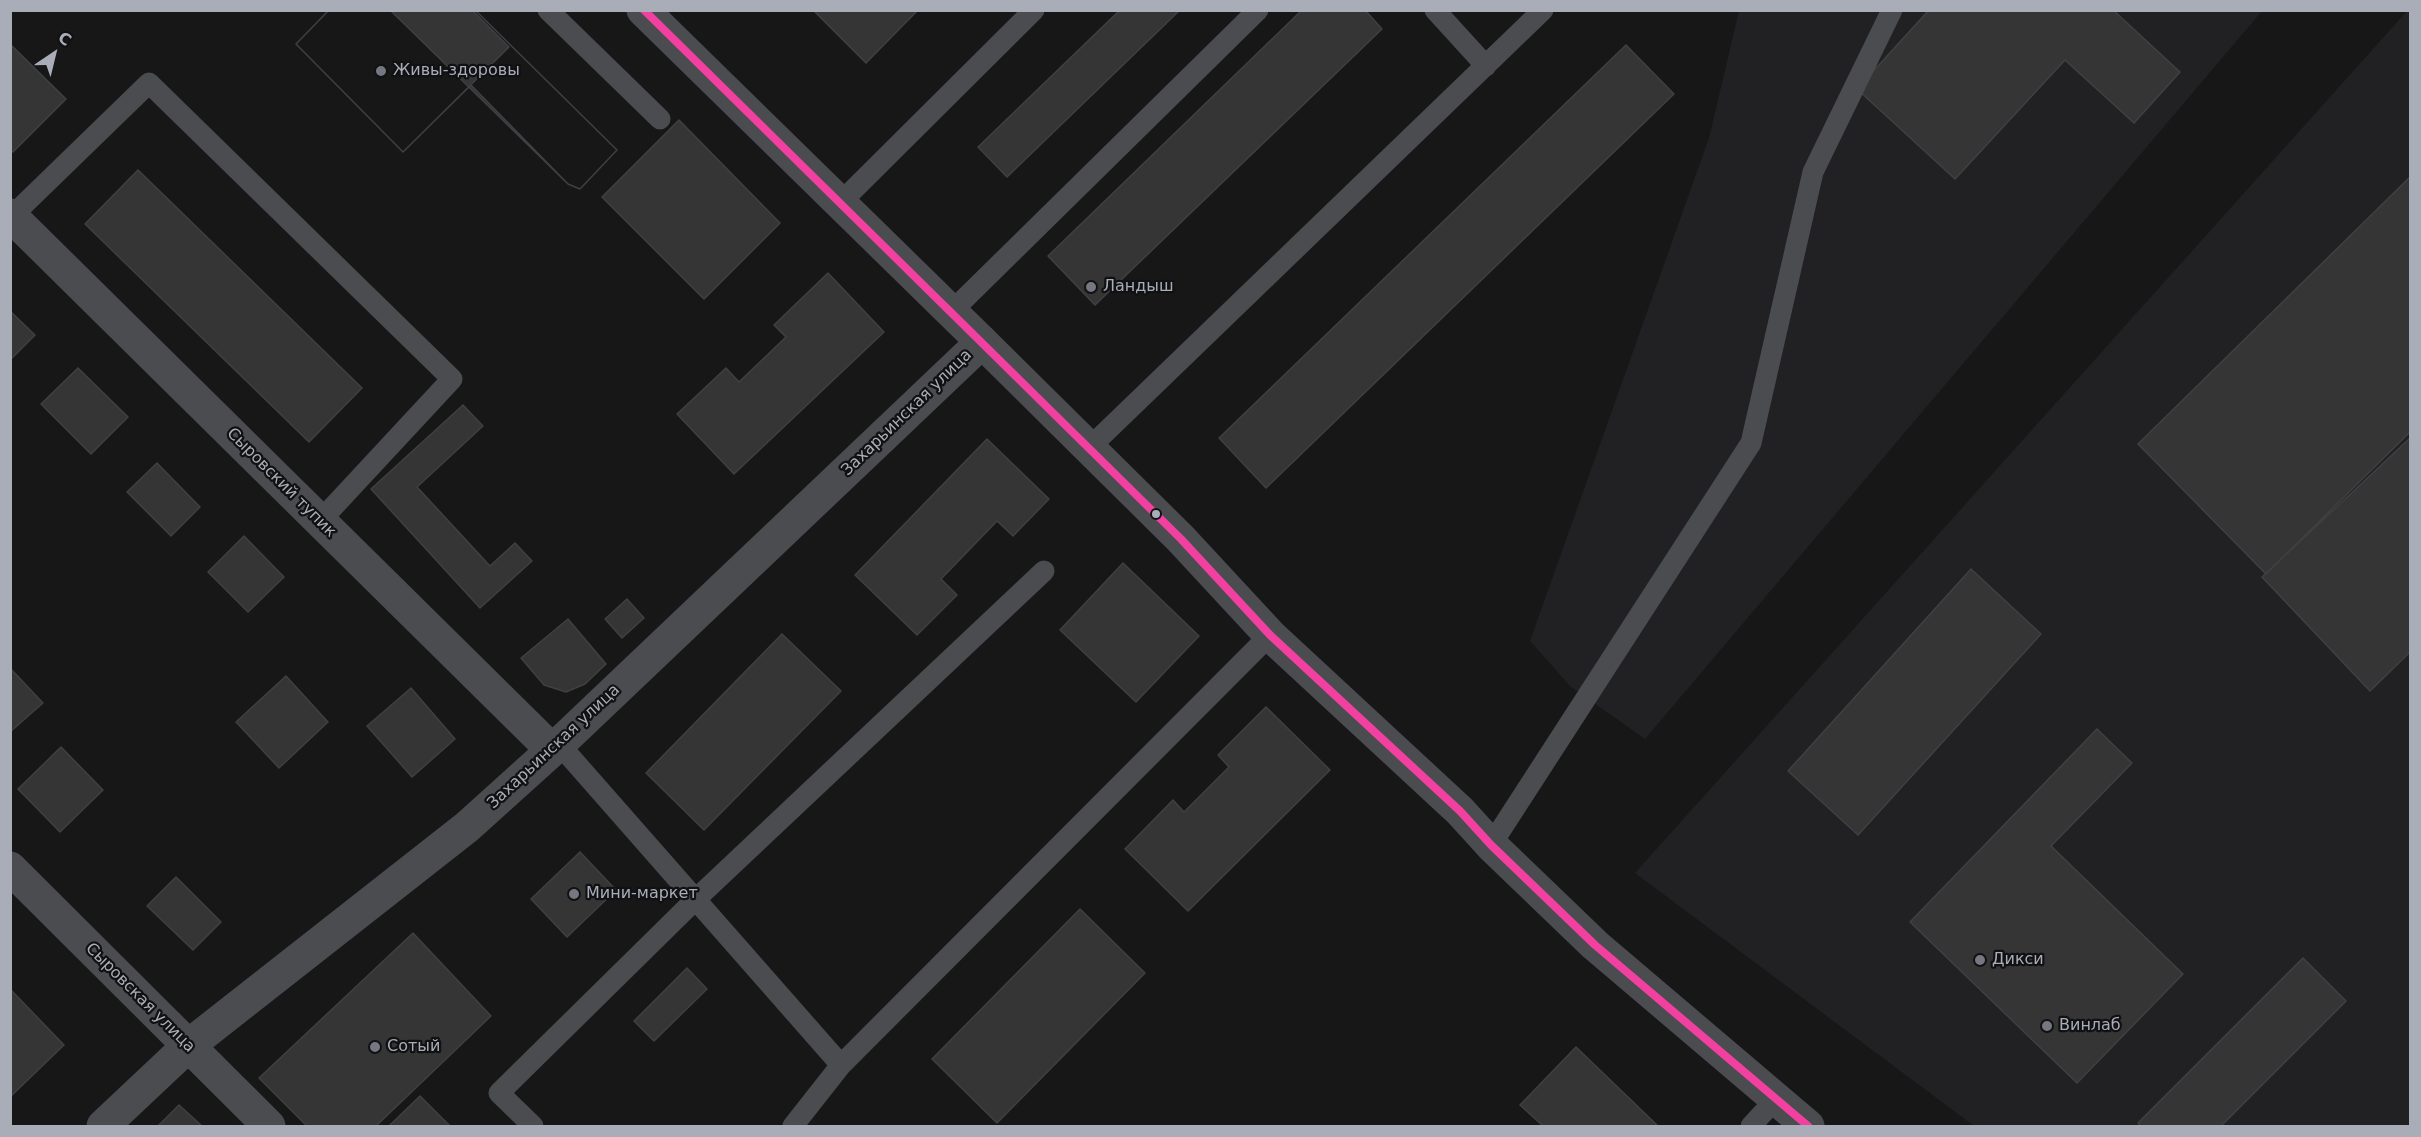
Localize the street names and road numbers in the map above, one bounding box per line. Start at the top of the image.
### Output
street label: Захарьинская улица [838,346,976,480]
street label: Сыровский тупик [222,424,340,542]
street label: Захарьинская улица [484,681,624,813]
street label: Сыровская улица [81,939,199,1057]

